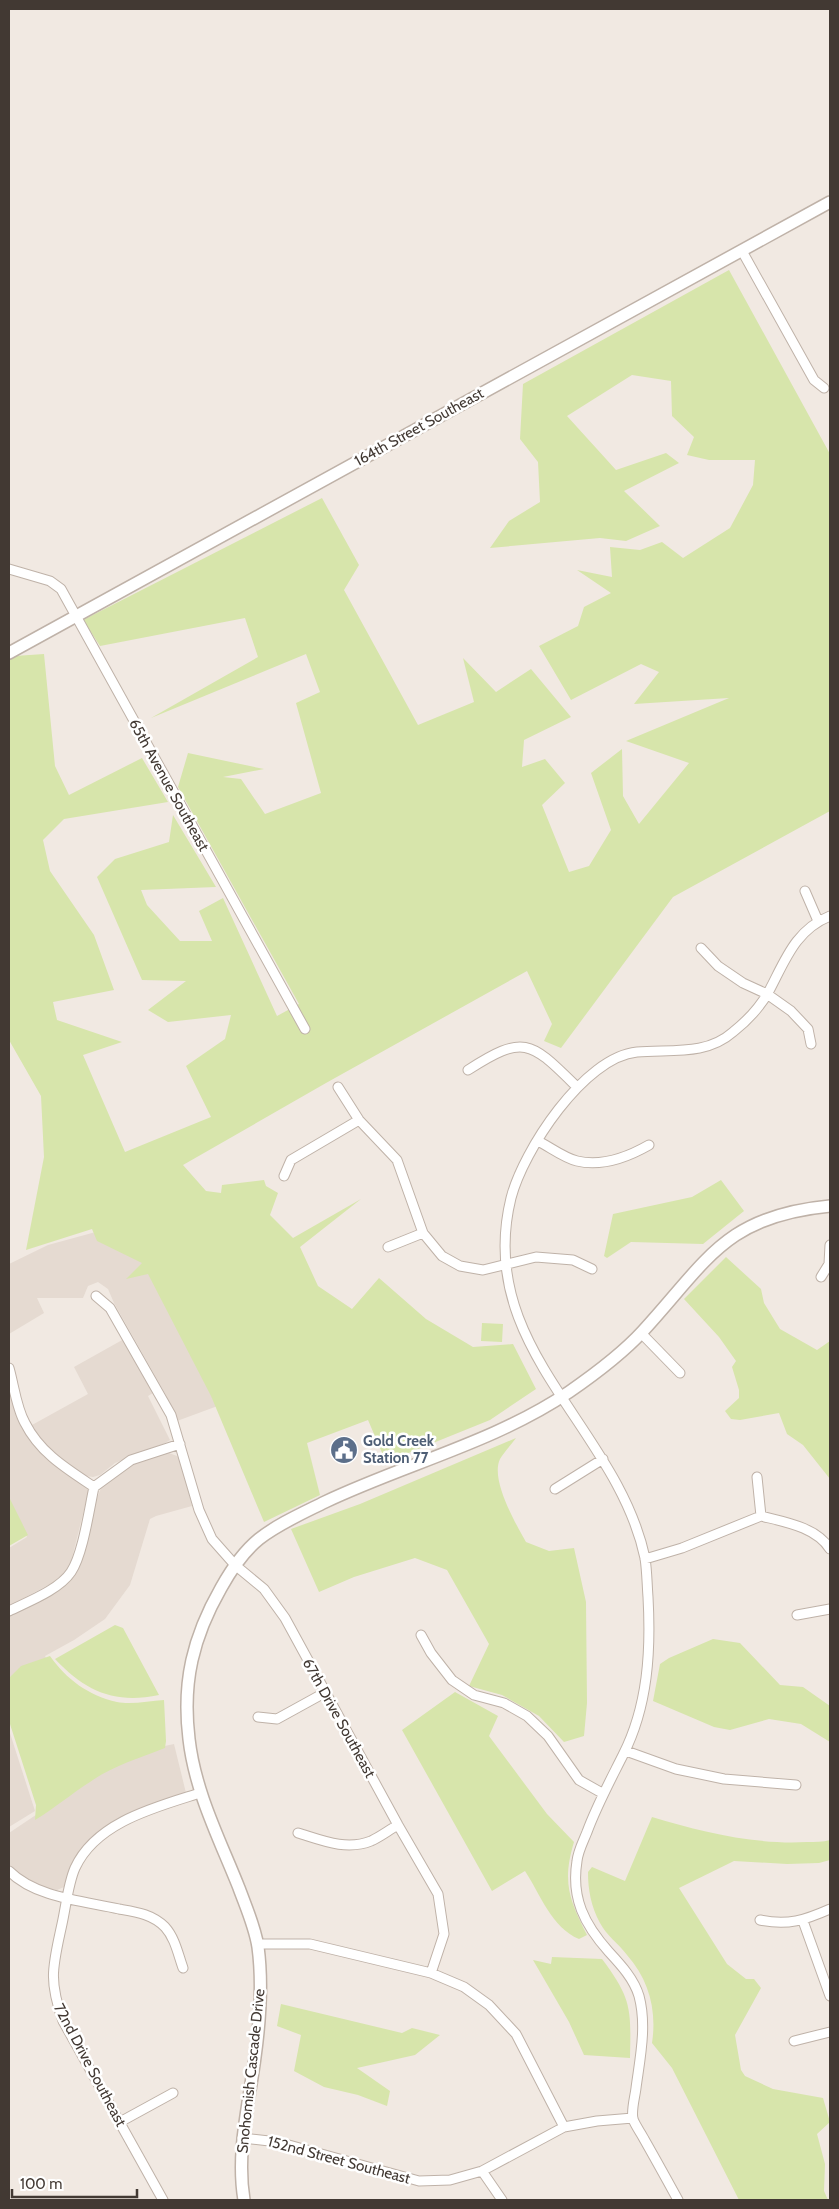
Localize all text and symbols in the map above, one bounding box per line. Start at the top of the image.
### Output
street label: 164th Street Southeast [351,384,487,470]
street label: 65th Avenue Southeast [125,716,213,854]
place label: Gold Creek Station 77 [363,1432,435,1467]
public building icon: Gold Creek Station 77 [329,1435,359,1465]
street label: 67th Drive Southeast [299,1655,379,1781]
street label: Snohomish Cascade Drive [233,1987,269,2154]
street label: 72nd Drive Southeast [50,2000,130,2130]
street label: 152nd Street Southeast [266,2132,412,2188]
scale bar [12,2166,138,2198]
text: 100 m [20,2175,62,2193]

